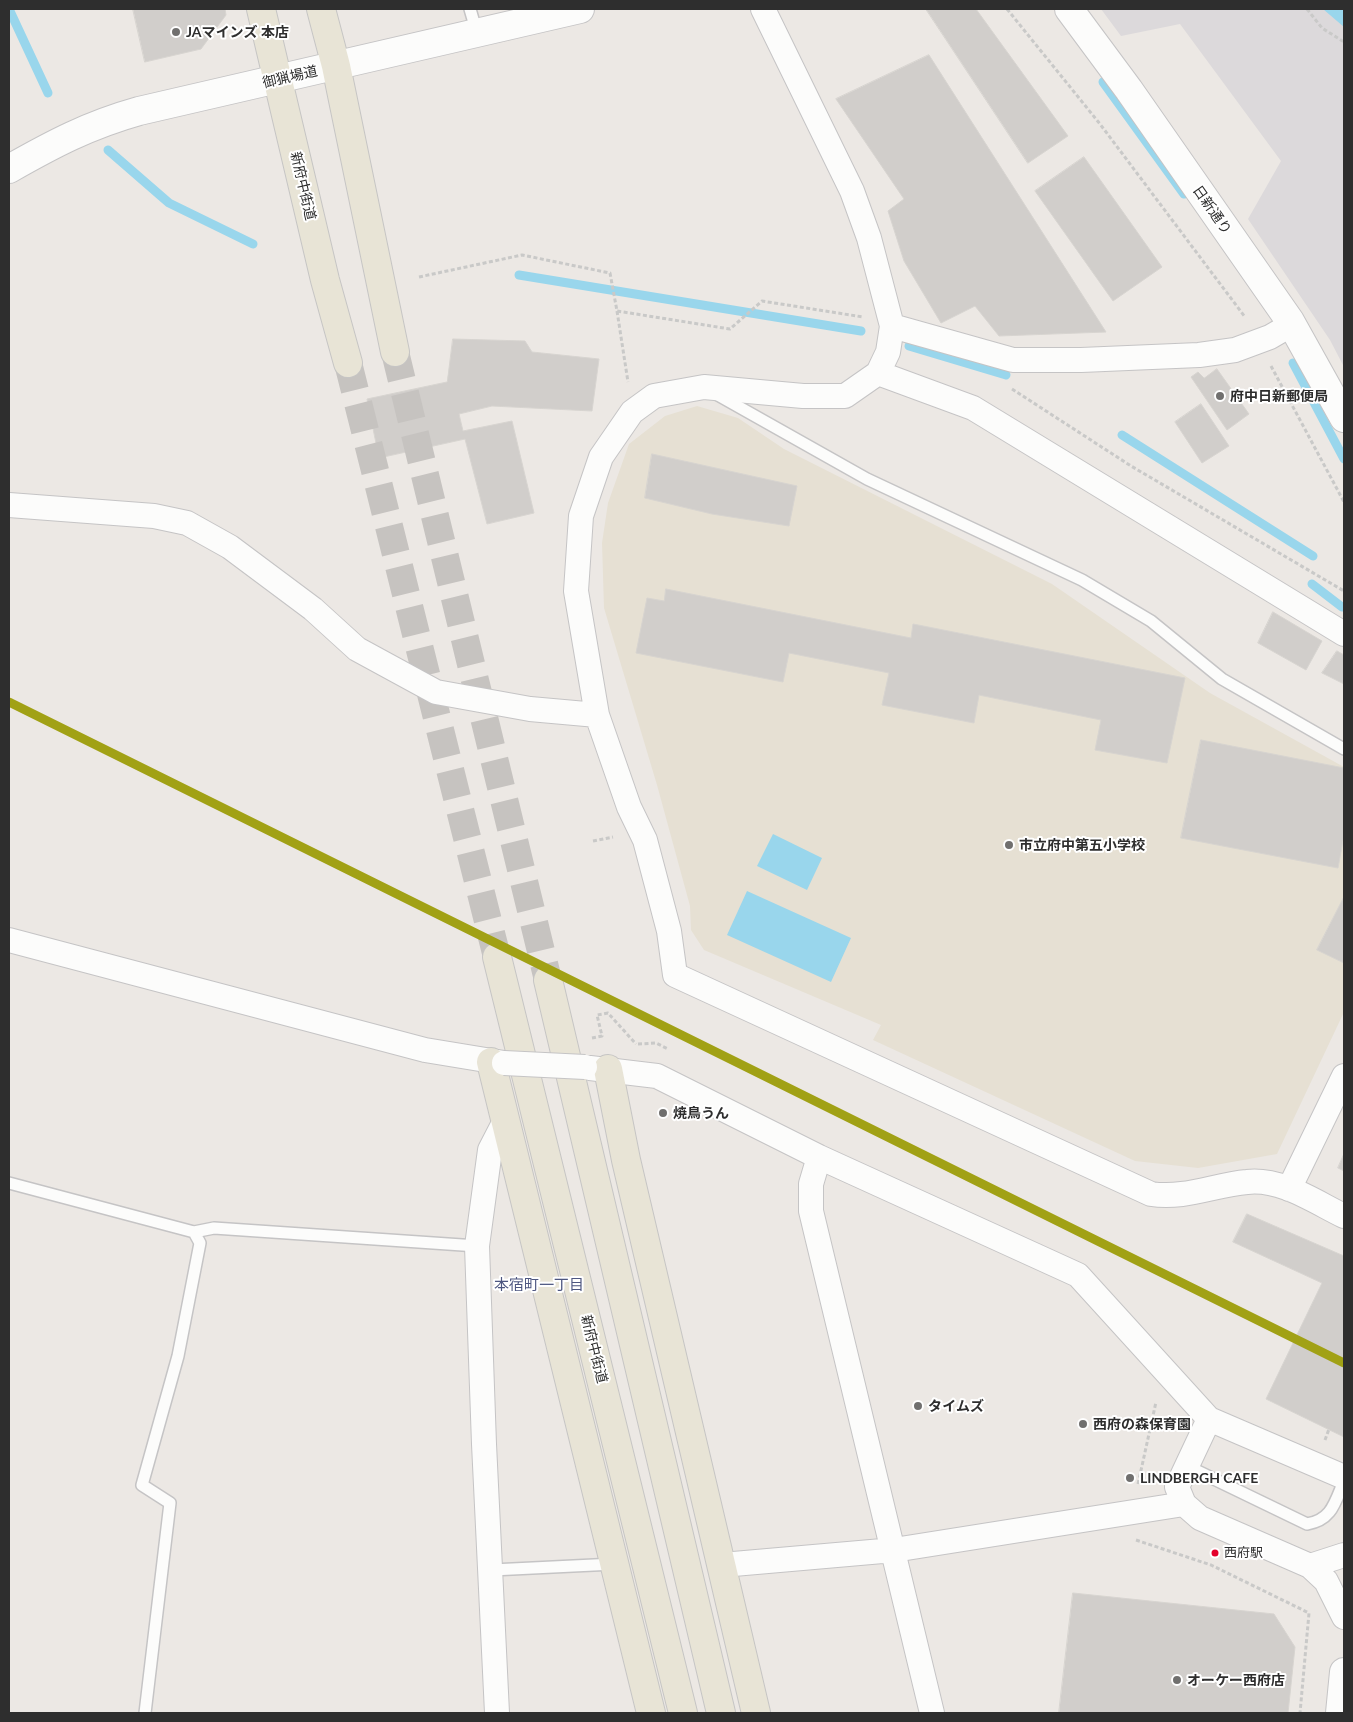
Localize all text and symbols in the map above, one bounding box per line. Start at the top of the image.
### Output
place label: JAマインズ 本店 [186,24,289,40]
marker: JAマインズ 本店 [170,26,182,38]
street label: 御猟場道 [261,63,319,91]
street label: 新府中街道 [287,150,319,222]
street label: 日新通り [1189,182,1235,238]
place label: 府中日新郵便局 [1230,388,1328,404]
marker: 府中日新郵便局 [1214,390,1226,402]
place label: 市立府中第五小学校 [1019,837,1145,853]
marker: 市立府中第五小学校 [1003,839,1015,851]
place label: 焼鳥うん [673,1105,729,1121]
marker: 焼鳥うん [657,1107,669,1119]
district label: 本宿町一丁目 [494,1276,584,1294]
street label: 新府中街道 [577,1313,611,1385]
place label: タイムズ [928,1398,984,1414]
marker: タイムズ [912,1400,924,1412]
place label: 西府の森保育園 [1093,1416,1191,1432]
marker: 西府の森保育園 [1077,1418,1089,1430]
place label: LINDBERGH CAFE [1140,1470,1258,1486]
marker: LINDBERGH CAFE [1124,1472,1136,1484]
place label: 西府駅 [1224,1545,1263,1561]
marker: 西府駅 [1210,1548,1220,1558]
place label: オーケー西府店 [1187,1672,1285,1688]
marker: オーケー西府店 [1171,1674,1183,1686]

